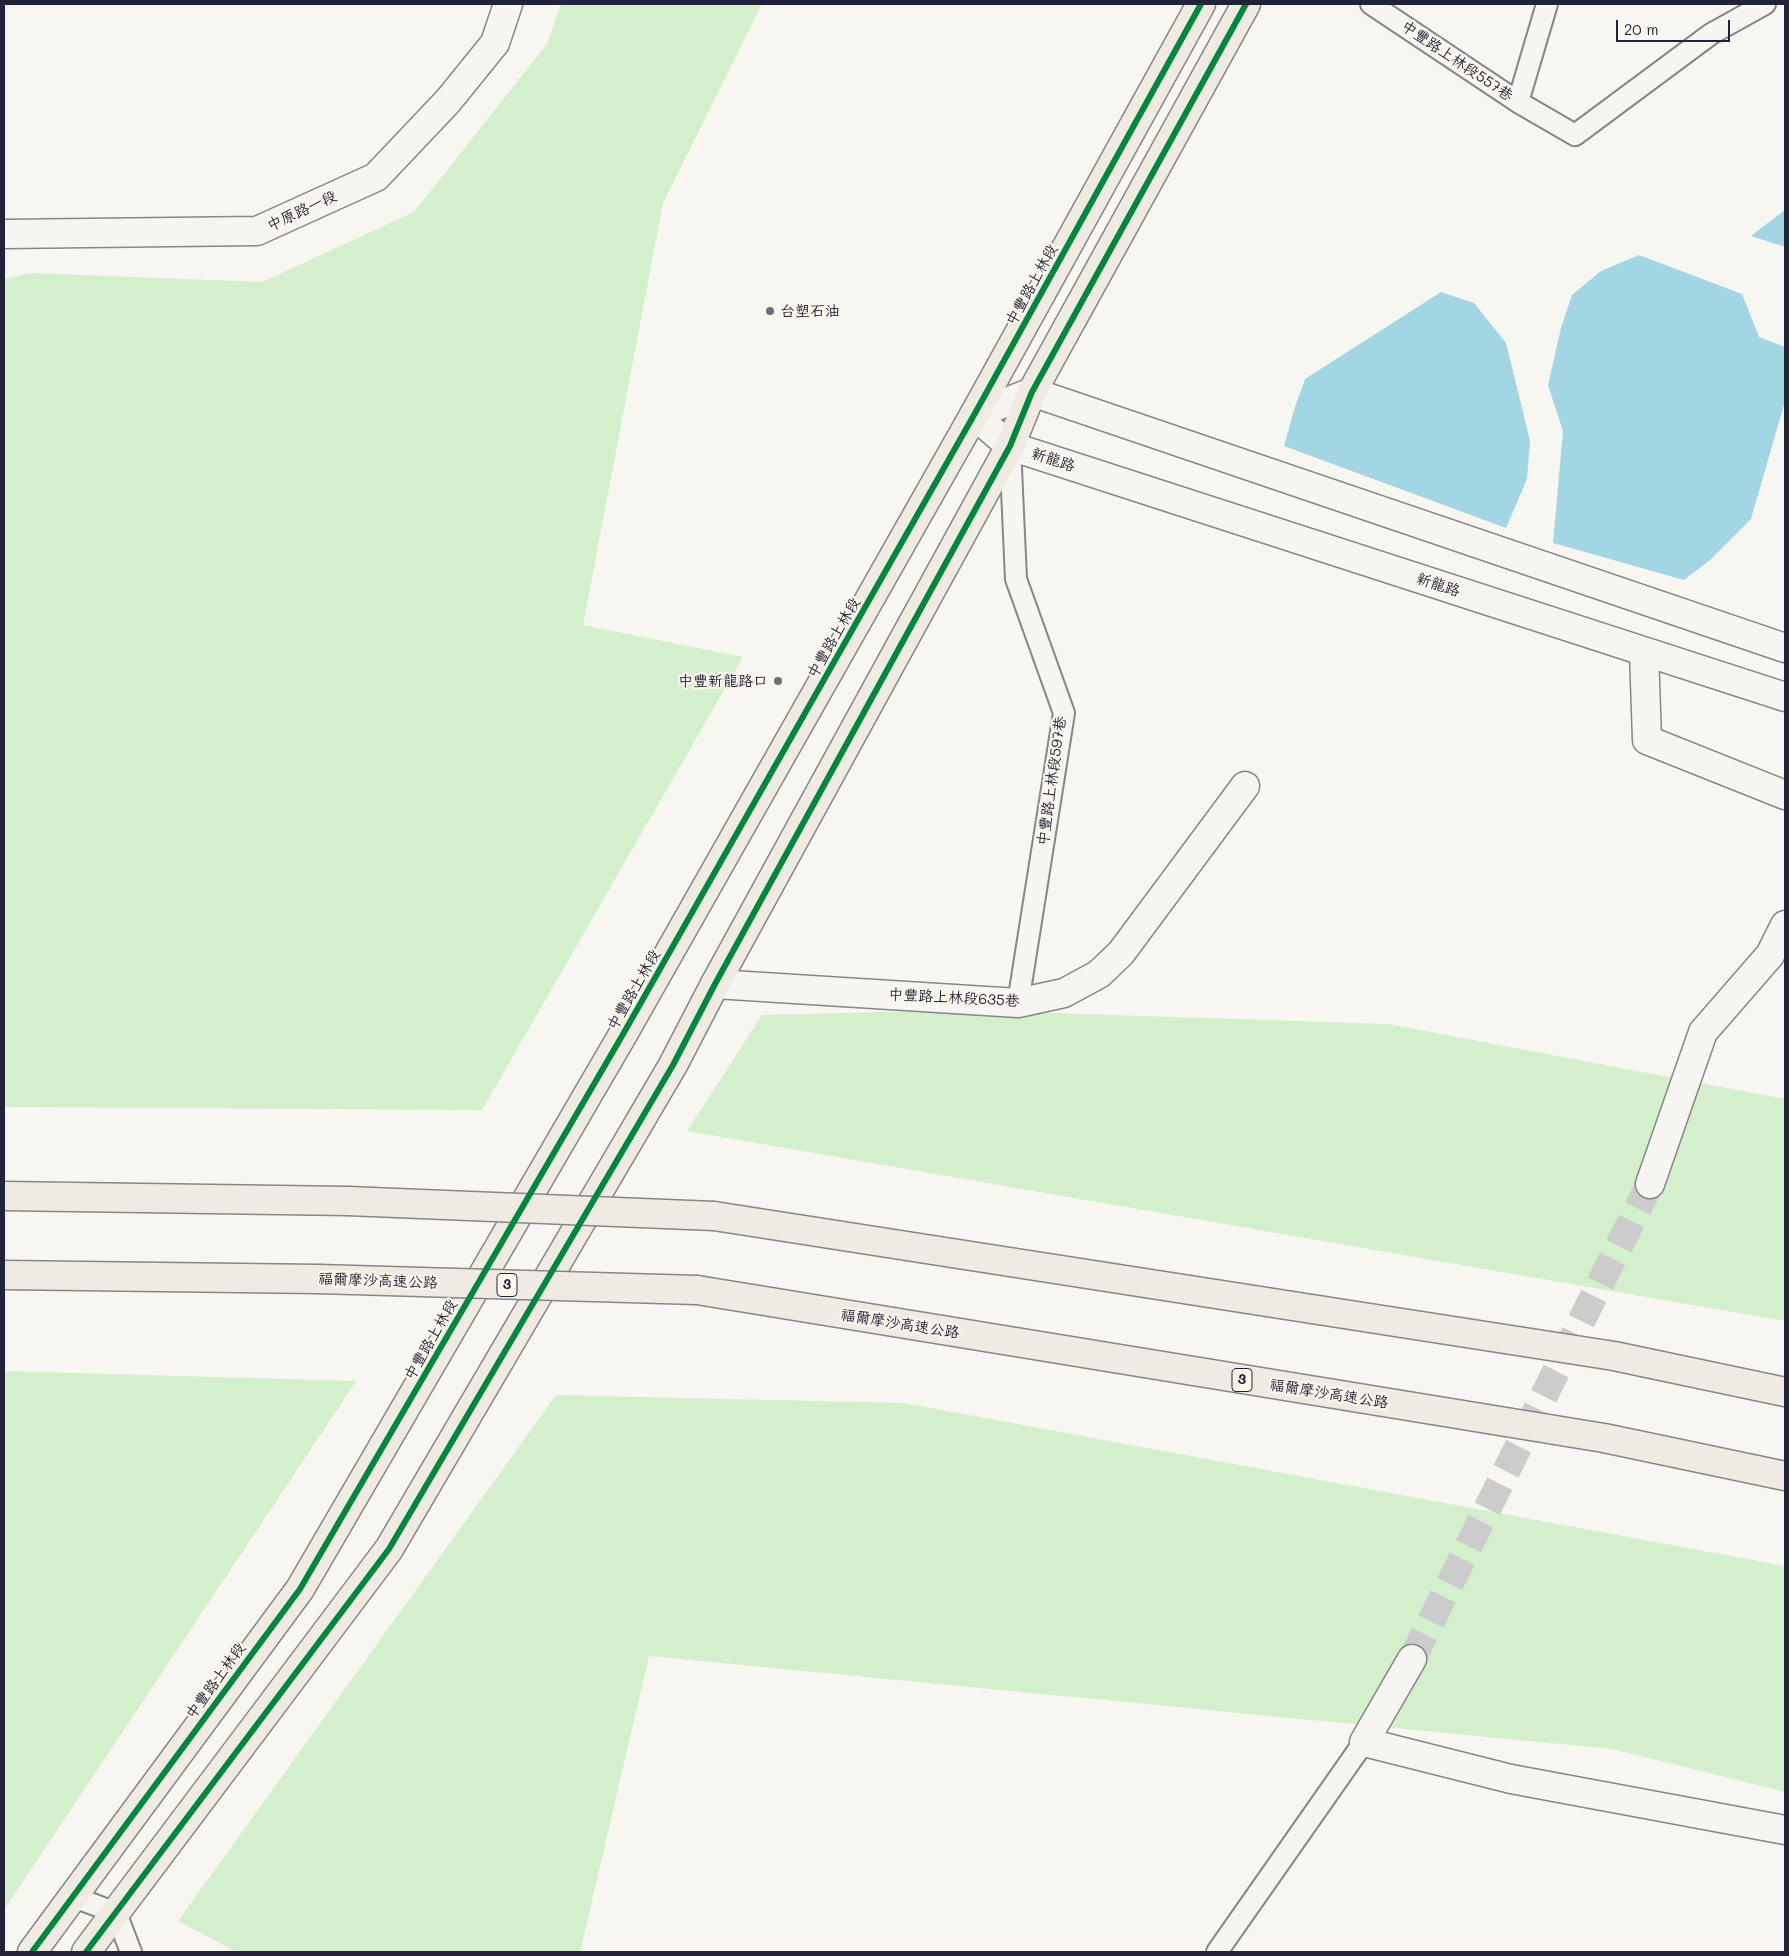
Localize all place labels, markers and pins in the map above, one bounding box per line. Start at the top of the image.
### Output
place label: 台塑石油 [780,302,840,320]
marker: 台塑石油 [764,305,776,317]
place label: 中豐新龍路口 [678,672,768,690]
marker: 中豐新龍路口 [772,675,784,687]

